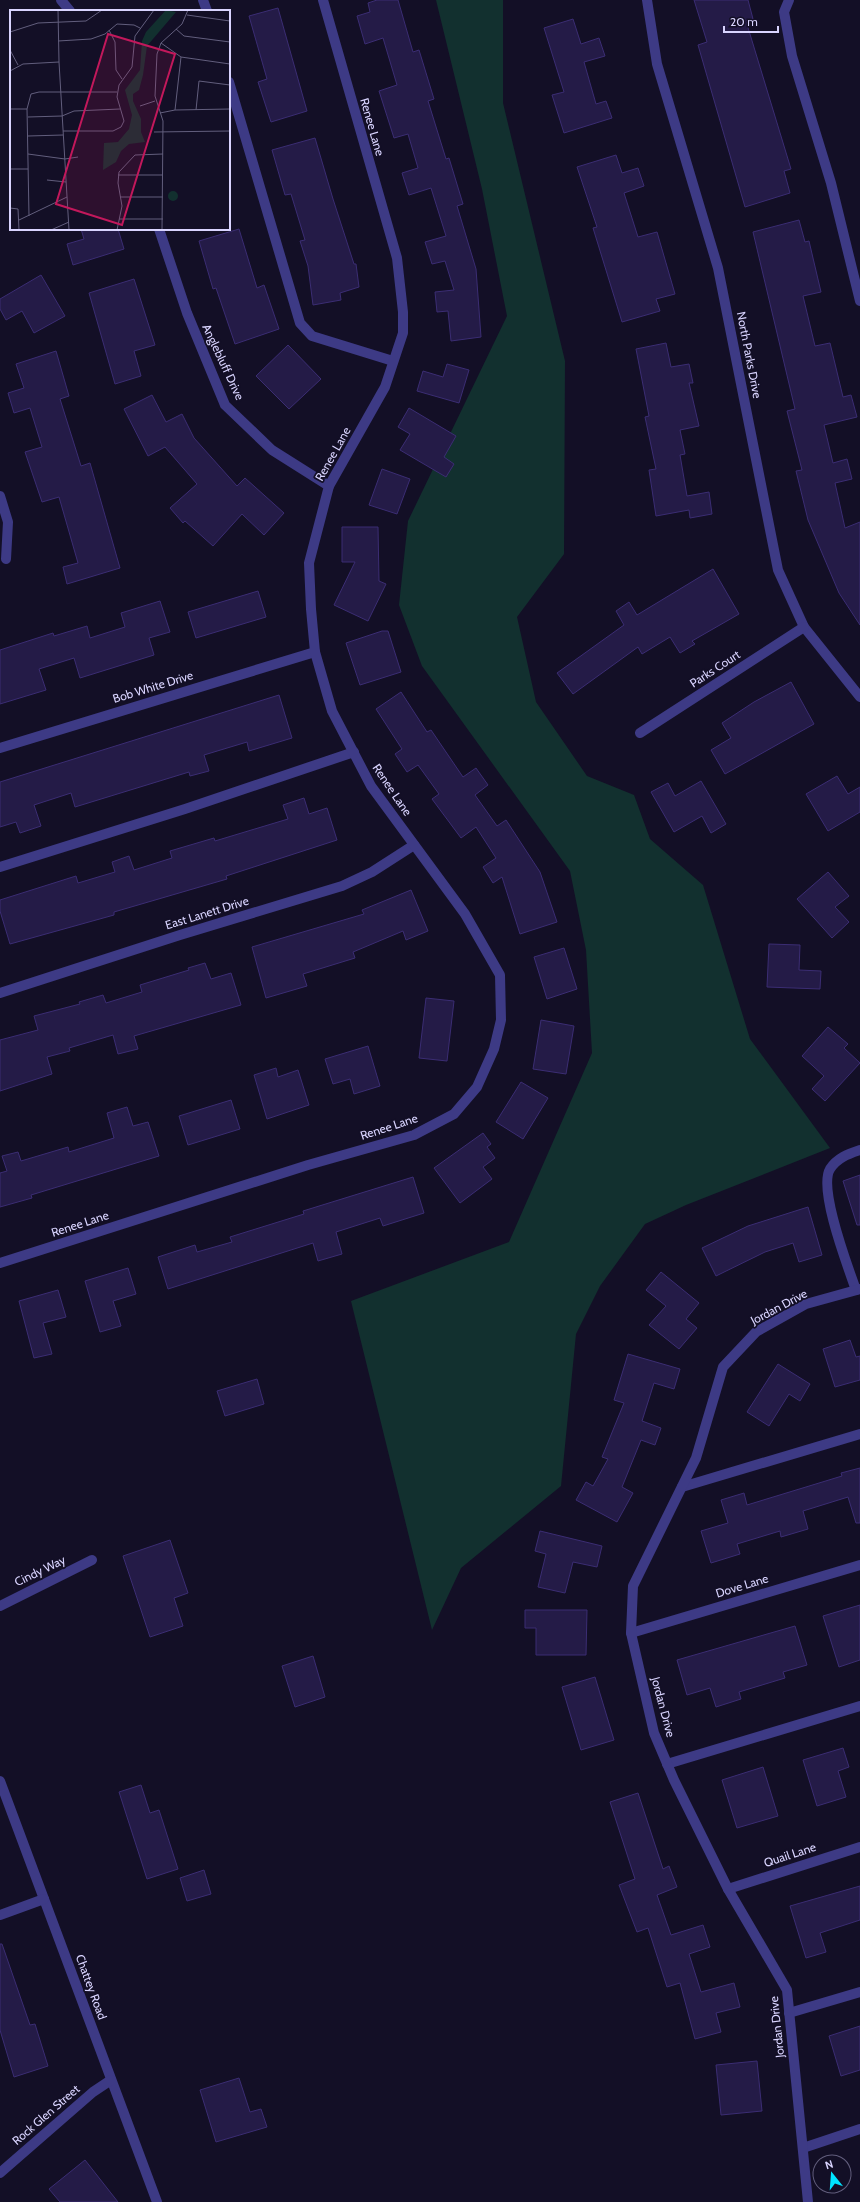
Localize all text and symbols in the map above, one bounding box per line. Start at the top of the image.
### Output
scale bar [724,8,778,34]
inset map [10,10,230,230]
text: 20 m [730,14,758,29]
street label: Renee Lane [357,96,388,158]
street label: North Parks Drive [734,310,765,400]
street label: Anglebluff Drive [199,321,248,402]
street label: Renee Lane [312,424,354,483]
street label: Parks Court [687,647,743,690]
street label: Bob White Drive [111,667,195,706]
street label: Renee Lane [370,761,415,819]
street label: East Lanett Drive [163,893,250,932]
street label: Renee Lane [358,1110,419,1143]
street label: Renee Lane [49,1207,110,1240]
street label: Jordan Drive [747,1285,810,1328]
street label: Cindy Way [12,1552,68,1589]
street label: Dove Lane [714,1570,770,1601]
street label: Jordan Drive [648,1674,679,1739]
street label: Quail Lane [762,1839,818,1870]
street label: Chattey Road [73,1952,110,2022]
street label: Jordan Drive [766,1996,787,2060]
street label: Rock Glen Street [9,2081,82,2148]
north arrow [812,2154,852,2194]
text: N [823,2157,835,2172]

